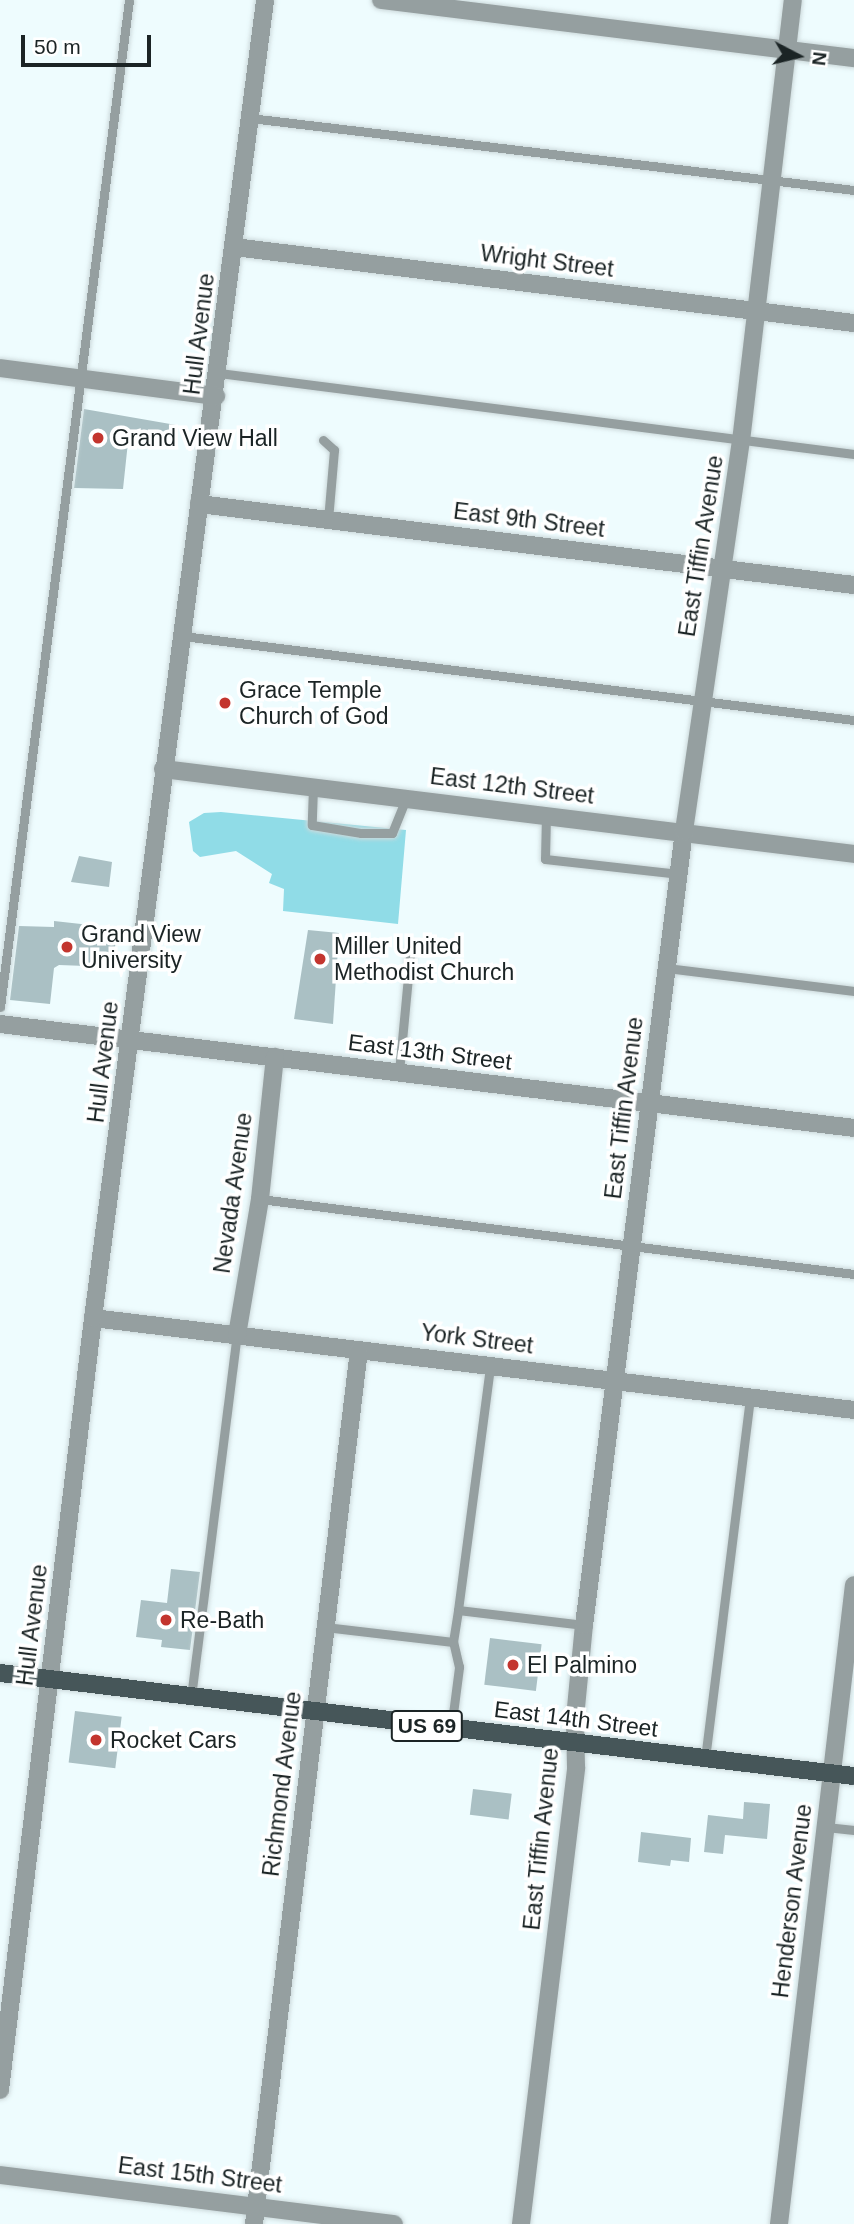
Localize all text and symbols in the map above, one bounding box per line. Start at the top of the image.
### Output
scale bar [24,21,154,65]
north arrow [763,21,833,91]
text: 50 m [34,35,81,58]
text: N [808,51,831,67]
street label: Wright Street [479,239,615,283]
street label: Hull Avenue [178,271,220,397]
place label: Grand View Hall [112,424,278,452]
marker: Grand View Hall [90,430,106,446]
street label: East Tiffin Avenue [673,452,729,640]
street label: East 9th Street [452,497,606,543]
place label: Grace Temple Church of God [239,676,389,730]
marker: Grace Temple Church of God [217,695,233,711]
street label: East 12th Street [428,762,596,810]
place label: Grand View University [81,920,201,974]
place label: Miller United Methodist Church [334,932,514,986]
marker: Grand View University [59,939,75,955]
marker: Miller United Methodist Church [312,951,328,967]
street label: Hull Avenue [82,999,124,1125]
street label: East Tiffin Avenue [599,1015,649,1201]
street label: East 13th Street [346,1028,514,1076]
street label: Nevada Avenue [208,1110,258,1276]
street label: York Street [419,1318,535,1360]
street label: Hull Avenue [11,1562,53,1688]
place label: Re-Bath [180,1606,264,1634]
marker: Re-Bath [158,1612,174,1628]
place label: El Palmino [527,1651,637,1679]
marker: El Palmino [505,1657,521,1673]
street label: Richmond Avenue [257,1689,307,1879]
street label: East 14th Street [492,1695,660,1743]
road number: US 69 [390,1708,464,1744]
place label: Rocket Cars [110,1726,237,1754]
marker: Rocket Cars [88,1732,104,1748]
street label: East Tiffin Avenue [518,1746,564,1932]
street label: Henderson Avenue [766,1802,818,2000]
street label: East 15th Street [116,2151,284,2199]

